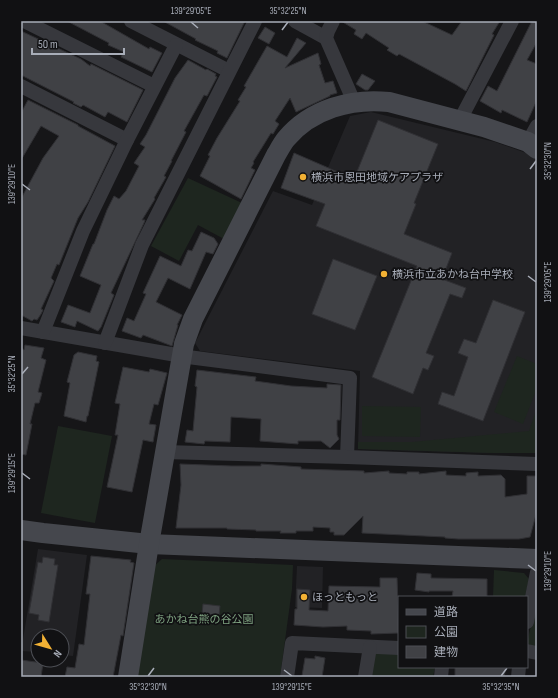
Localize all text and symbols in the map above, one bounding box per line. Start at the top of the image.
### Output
text: 139°29'05"E [171,5,211,17]
text: 35°32'25"N [269,5,307,17]
scale bar [32,30,124,56]
text: 50 m [38,37,58,52]
text: 35°32'30"N [542,142,554,180]
text: 139°29'10"E [6,164,18,204]
place label: 横浜市恩田地域ケアプラザ [311,171,443,184]
marker: 横浜市恩田地域ケアプラザ [298,172,308,182]
text: 139°29'05"E [542,262,554,302]
place label: 横浜市立あかね台中学校 [392,268,513,281]
marker: 横浜市立あかね台中学校 [379,269,389,279]
text: 35°32'25"N [6,355,18,393]
text: 139°29'15"E [6,453,18,493]
text: 139°29'10"E [542,551,554,591]
place label: ほっともっと [312,591,378,604]
marker: ほっともっと [299,592,309,602]
legend [398,596,528,668]
text: 道路 [434,605,458,620]
park label: あかね台熊の谷公園 [155,613,254,626]
text: 公園 [434,625,458,640]
north arrow [30,628,70,668]
text: 建物 [434,645,458,660]
text: N [51,647,65,660]
text: 35°32'30"N [129,681,167,693]
text: 139°29'15"E [272,681,312,693]
text: 35°32'35"N [482,681,520,693]

